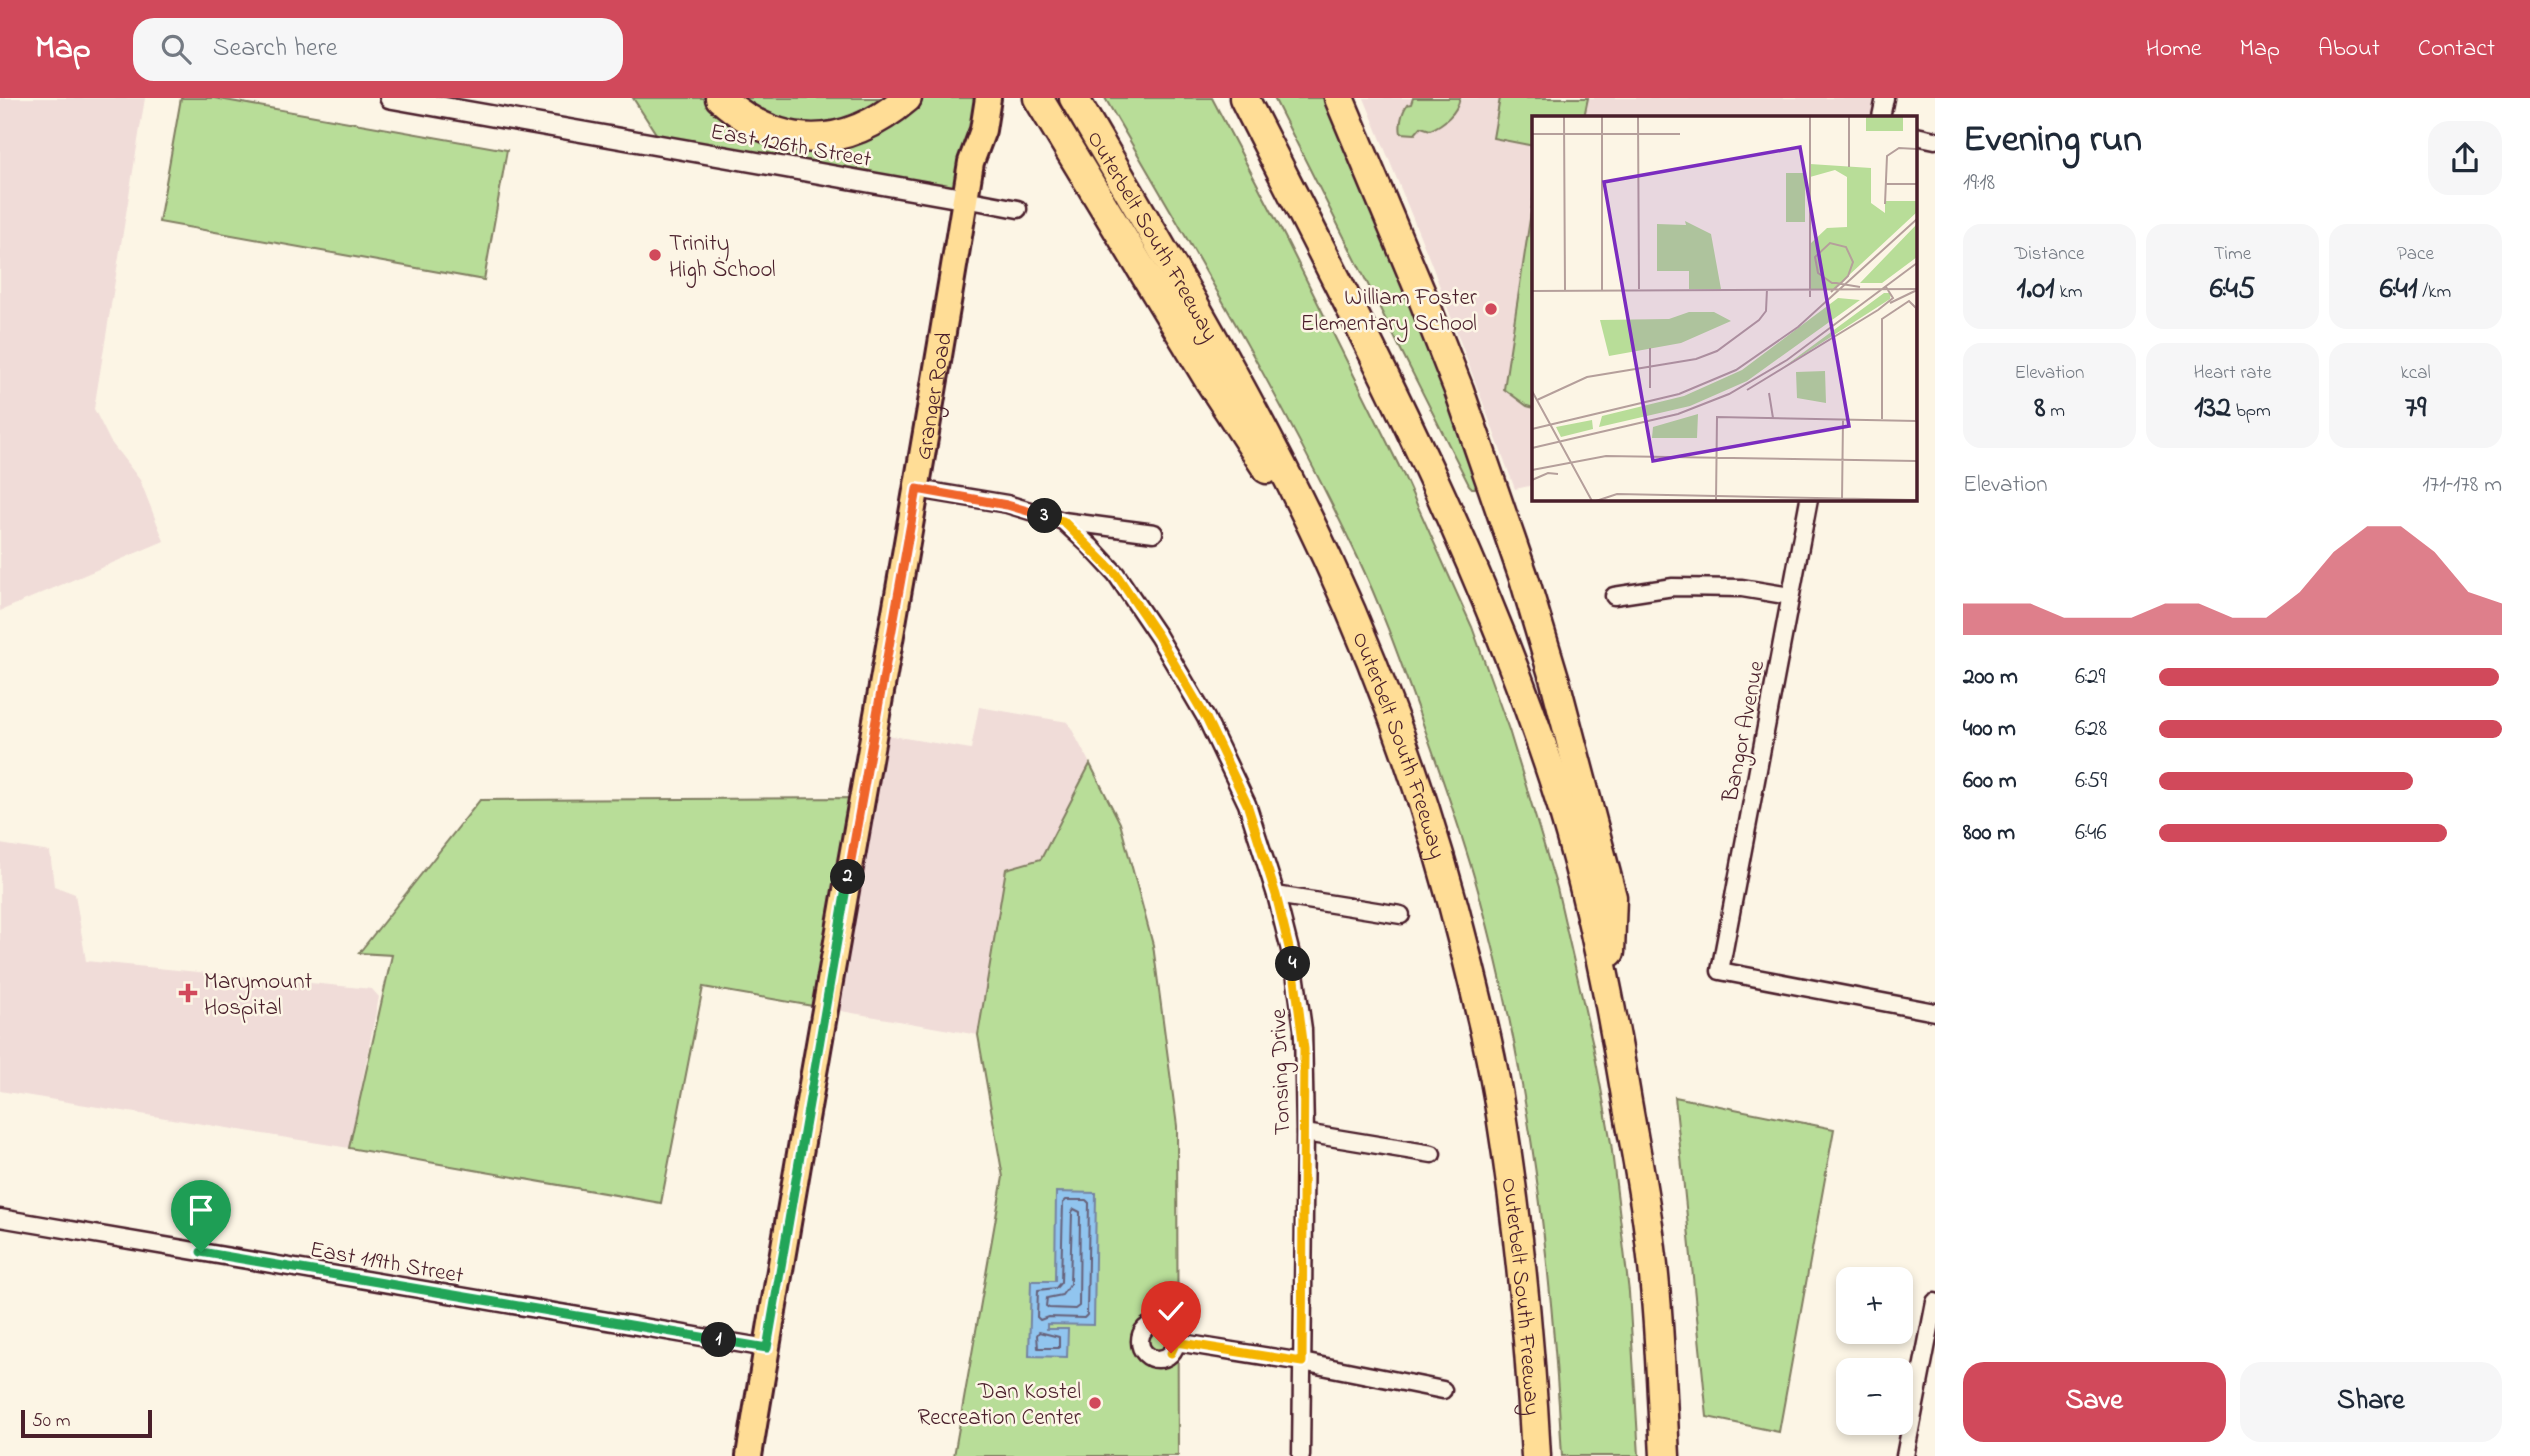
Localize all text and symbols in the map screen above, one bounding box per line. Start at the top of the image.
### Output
search box [133,18,623,81]
text: Map [35,25,91,73]
icon: search [157,30,195,68]
text: Search here [213,30,337,68]
text: Home [2146,32,2202,67]
text: Map [2240,32,2280,67]
text: About [2318,32,2380,67]
text: Contact [2418,32,2495,67]
text: Evening run [1963,113,2142,169]
street label: East 126th Street [708,116,874,177]
inset map [1532,116,1918,500]
button: share [2428,121,2502,195]
street label: Outerbelt South Freeway [1078,125,1226,349]
text: 19:18 [1963,167,1995,200]
place label: Trinity High School [669,228,776,288]
text: Distance [2015,241,2085,268]
text: Time [2214,241,2251,268]
text: Pace [2397,241,2434,268]
marker: Trinity High School [647,247,663,263]
text: 1.01 [2017,268,2055,312]
text: 6:45 [2210,268,2255,312]
text: 6:41 [2380,268,2417,312]
text: km [2055,279,2083,306]
text: /km [2417,279,2451,306]
place label: William Foster Elementary School [1301,282,1478,343]
marker: William Foster Elementary School [1483,301,1499,317]
street label: Granger Road [908,330,962,463]
text: Elevation [2015,360,2084,387]
text: Heart rate [2194,360,2271,387]
text: kcal [2400,360,2431,387]
text: 8 [2034,387,2045,431]
text: 132 [2194,387,2231,431]
text: 79 [2405,387,2426,431]
text: m [2045,398,2065,425]
text: bpm [2231,398,2271,425]
text: Elevation [1963,469,2048,502]
text: 171–178 m [2422,469,2502,502]
pin: 3 [1028,498,1062,534]
text: 3 [1041,502,1048,529]
street label: Outerbelt South Freeway [1342,627,1453,863]
street label: Bangor Avenue [1714,657,1775,806]
text: 200 m [1963,661,2018,694]
text: 6:29 [2075,661,2105,694]
text: 400 m [1963,713,2016,746]
text: 6:28 [2075,713,2107,746]
text: 600 m [1963,765,2017,798]
text: 6:59 [2075,765,2107,798]
text: 800 m [1963,817,2015,850]
text: 6:46 [2075,817,2107,850]
pin: 2 [830,860,866,894]
text: 2 [843,863,852,890]
pin: 4 [1276,946,1310,982]
text: 4 [1289,950,1296,977]
place label: Marymount Hospital [204,966,313,1025]
marker: Marymount Hospital [178,983,198,1003]
street label: Tonsing Drive [1263,1007,1301,1136]
street label: Outerbelt South Freeway [1491,1176,1548,1417]
pin [171,1180,231,1252]
icon: arrive [182,1191,220,1229]
street label: East 119th Street [307,1234,466,1293]
map controls [1836,1267,1913,1435]
button: + [1836,1267,1913,1344]
pin [1141,1281,1201,1353]
icon: check [1152,1292,1190,1330]
pin: 1 [702,1322,736,1358]
text: 1 [715,1326,722,1353]
button: − [1836,1358,1913,1435]
button: Save [1963,1362,2226,1442]
button: Share [2240,1362,2502,1442]
place label: Dan Kostel Recreation Center [918,1376,1082,1435]
marker: Dan Kostel Recreation Center [1087,1395,1103,1411]
scale bar [21,1407,152,1439]
text: 50 m [32,1408,71,1435]

